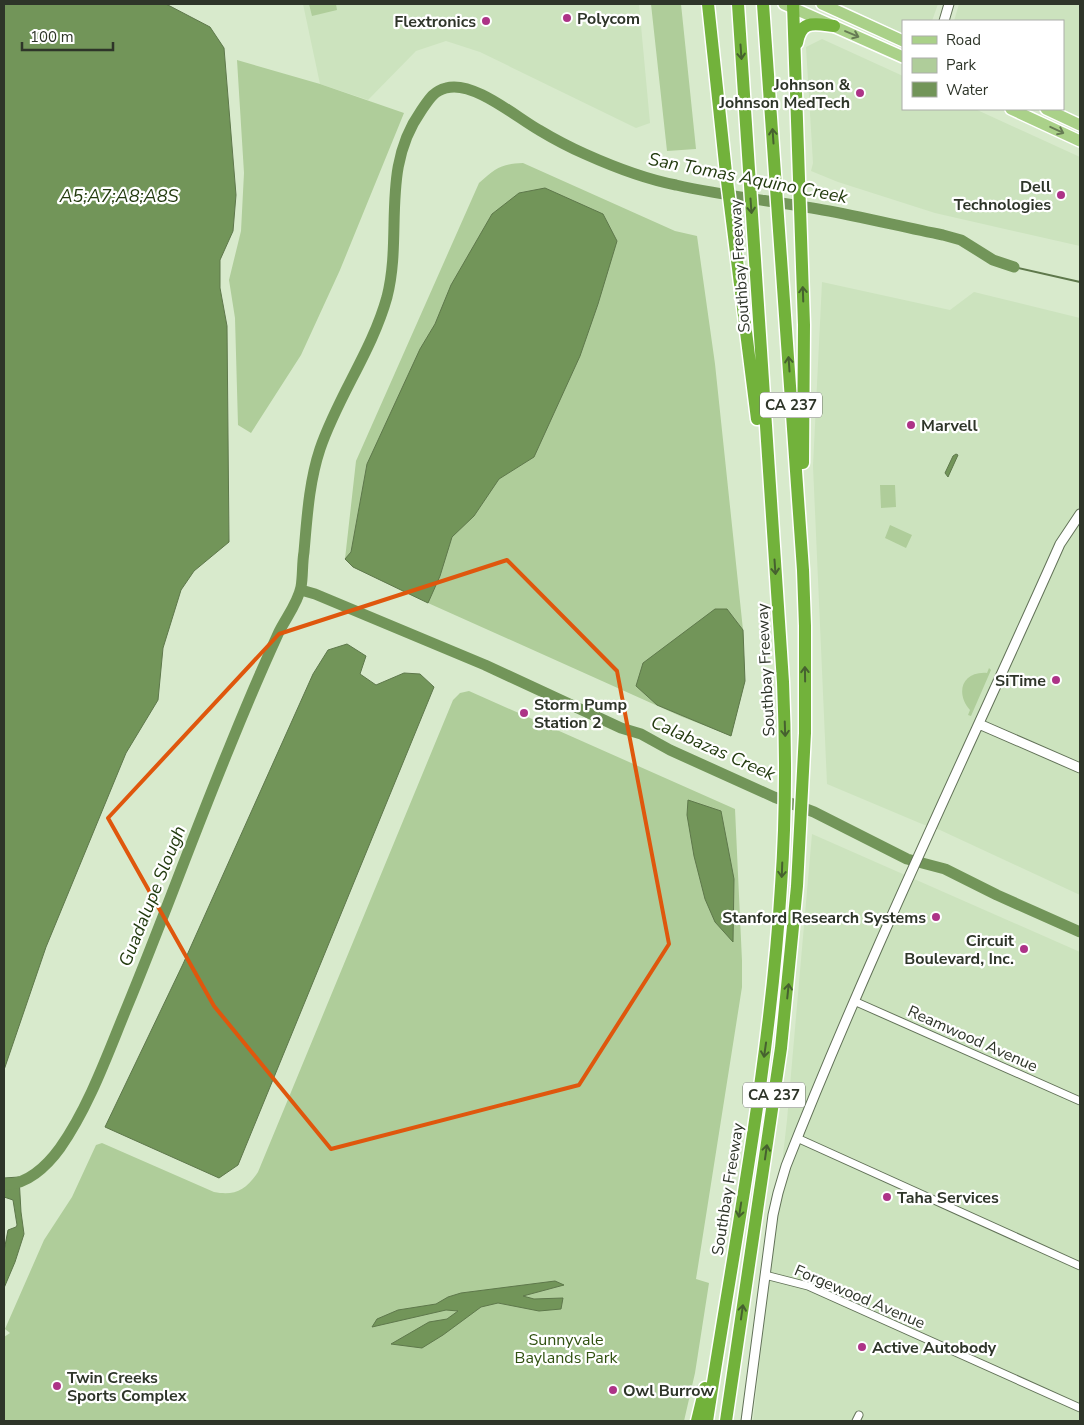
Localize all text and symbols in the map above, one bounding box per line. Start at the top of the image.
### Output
place label: Polycom [577,8,640,30]
place label: Flextronics [394,11,476,33]
marker: Polycom [561,12,573,24]
marker: Flextronics [480,15,492,27]
scale bar [22,20,114,52]
legend [902,20,1064,110]
text: 100 m [30,27,74,47]
one-way arrow [844,30,859,40]
text: Road [946,30,981,50]
one-way arrow [737,44,746,60]
text: Park [946,55,976,75]
place label: Johnson & Johnson MedTech [718,74,850,114]
text: Water [946,80,989,100]
marker: Johnson & Johnson MedTech [854,87,866,99]
one-way arrow [1049,126,1064,136]
one-way arrow [768,128,778,144]
water label: San Tomas Aquino Creek [646,147,851,209]
place label: Dell Technologies [954,176,1051,216]
water label: A5;A7;A8;A8S [58,184,179,208]
marker: Dell Technologies [1055,189,1067,201]
street label: Southbay Freeway [724,198,756,333]
one-way arrow [747,198,756,214]
one-way arrow [799,286,808,302]
one-way arrow [784,357,793,373]
road number: CA 237 [760,392,822,418]
place label: Marvell [921,415,978,437]
marker: Marvell [905,419,917,431]
one-way arrow [771,559,780,575]
street label: Southbay Freeway [751,602,780,737]
one-way arrow [800,667,810,683]
place label: SiTime [995,670,1046,692]
marker: SiTime [1050,674,1062,686]
place label: Storm Pump Station 2 [534,694,627,734]
marker: Storm Pump Station 2 [518,707,530,719]
water label: Calabazas Creek [647,710,780,787]
one-way arrow [780,720,790,737]
water label: Guadalupe Slough [113,822,191,970]
one-way arrow [777,862,787,878]
place label: Stanford Research Systems [722,907,926,929]
marker: Stanford Research Systems [930,911,942,923]
place label: Circuit Boulevard, Inc. [904,930,1015,970]
marker: Circuit Boulevard, Inc. [1018,943,1030,955]
one-way arrow [783,983,793,999]
street label: Reamwood Avenue [904,1000,1041,1077]
one-way arrow [760,1041,770,1057]
road number: CA 237 [743,1082,805,1108]
street label: Southbay Freeway [707,1121,749,1257]
one-way arrow [761,1144,771,1160]
place label: Taha Services [897,1187,999,1209]
marker: Taha Services [881,1191,893,1203]
one-way arrow [735,1202,745,1218]
street label: Forgewood Avenue [791,1259,928,1334]
one-way arrow [738,1305,748,1321]
park label: Sunnyvale Baylands Park [515,1329,618,1369]
place label: Active Autobody [872,1337,997,1359]
marker: Active Autobody [856,1341,868,1353]
place label: Twin Creeks Sports Complex [67,1367,187,1407]
marker: Twin Creeks Sports Complex [51,1380,63,1392]
place label: Owl Burrow [623,1380,714,1402]
marker: Owl Burrow [607,1384,619,1396]

